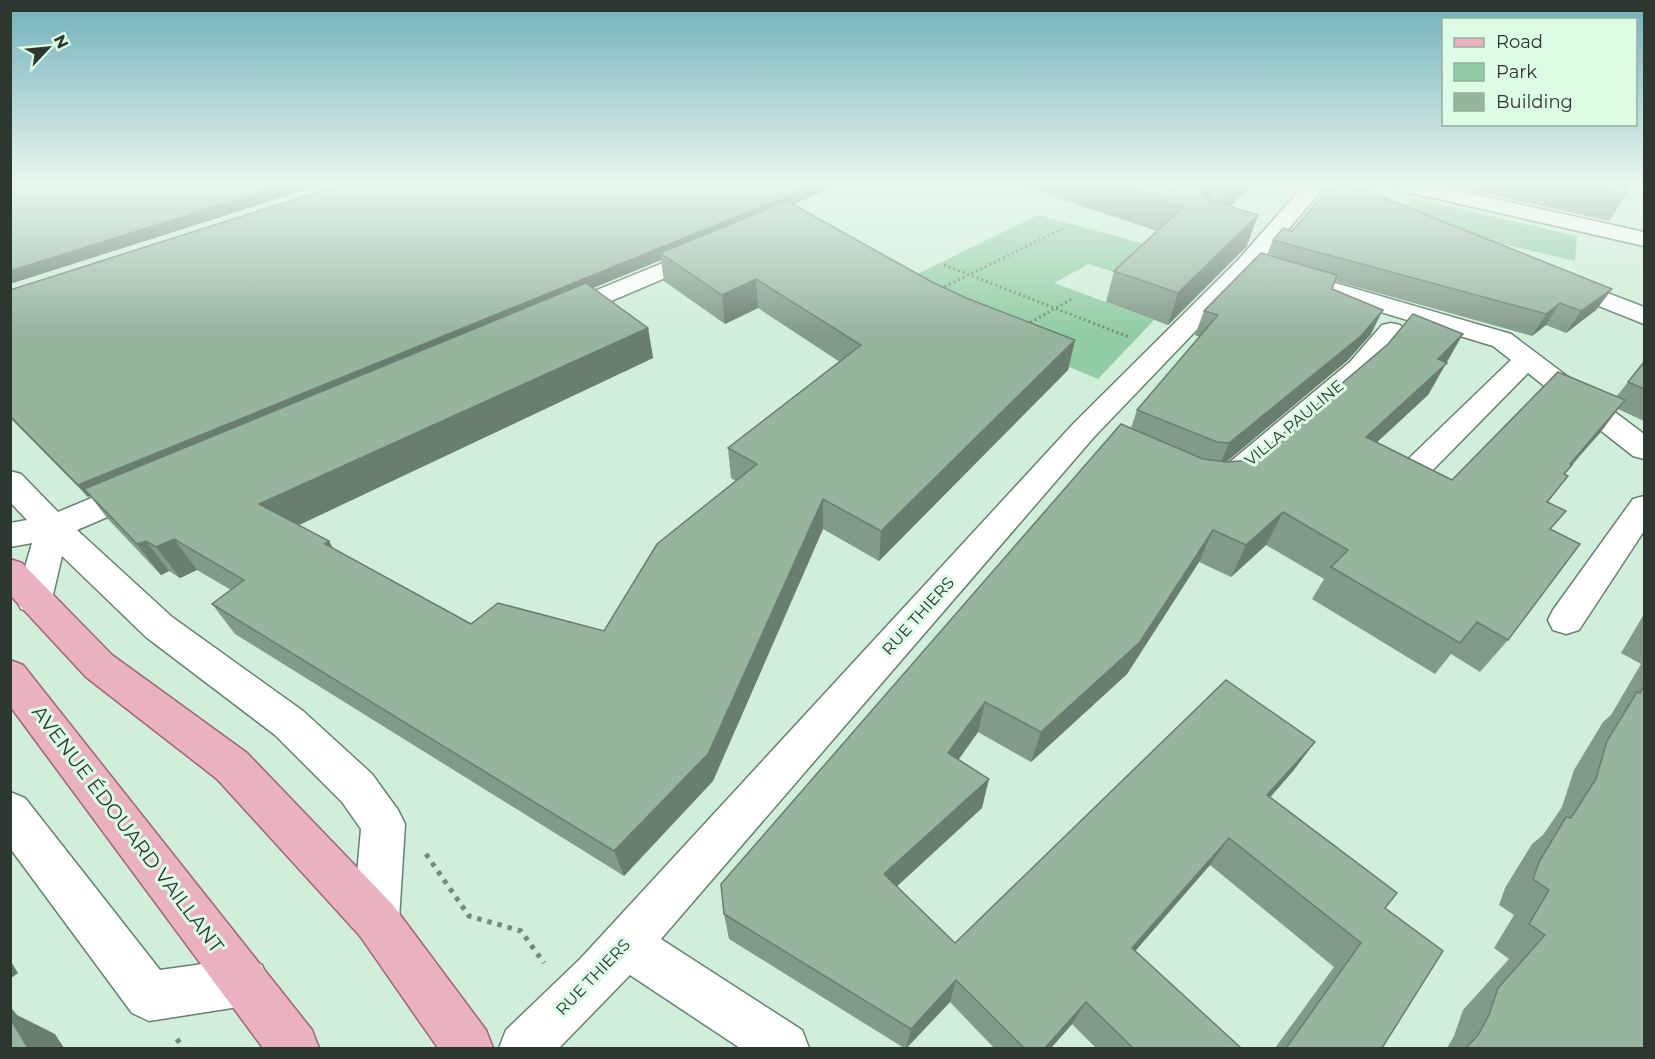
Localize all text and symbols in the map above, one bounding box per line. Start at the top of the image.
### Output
north arrow [18,18,78,78]
legend [1442,18,1637,126]
text: Road [1496,31,1543,53]
text: N [50,32,72,52]
text: Park [1496,61,1537,83]
text: Building [1496,91,1573,113]
street label: VILLA PAULINE [1241,376,1347,470]
street label: RUE THIERS [878,573,958,659]
street label: AVENUE ÉDOUARD VAILLANT [27,701,229,958]
street label: RUE THIERS [552,935,634,1019]

